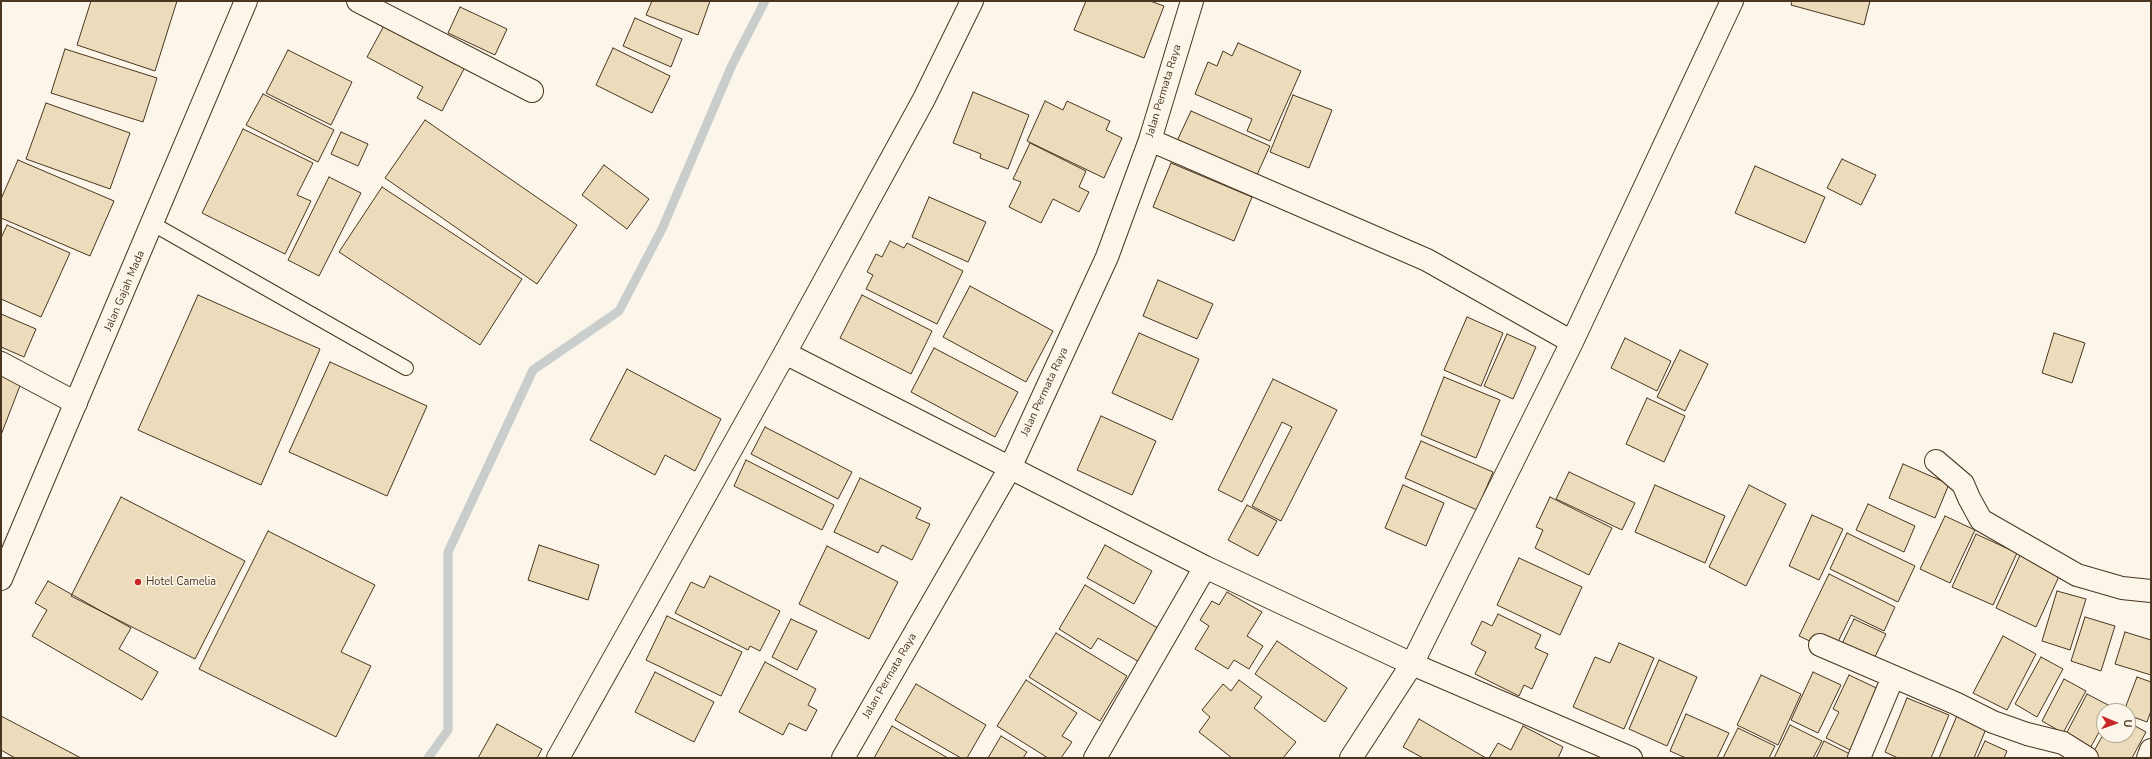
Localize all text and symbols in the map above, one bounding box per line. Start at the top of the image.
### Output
street label: Jalan Permata Raya [1144,43,1184,139]
street label: Jalan Gajah Mada [102,249,148,333]
street label: Jalan Permata Raya [1019,346,1071,438]
place label: Hotel Camelia [146,575,216,589]
marker: Hotel Camelia [133,577,143,587]
street label: Jalan Permata Raya [860,631,920,721]
north arrow [2096,703,2136,743]
text: U [2120,719,2135,728]

